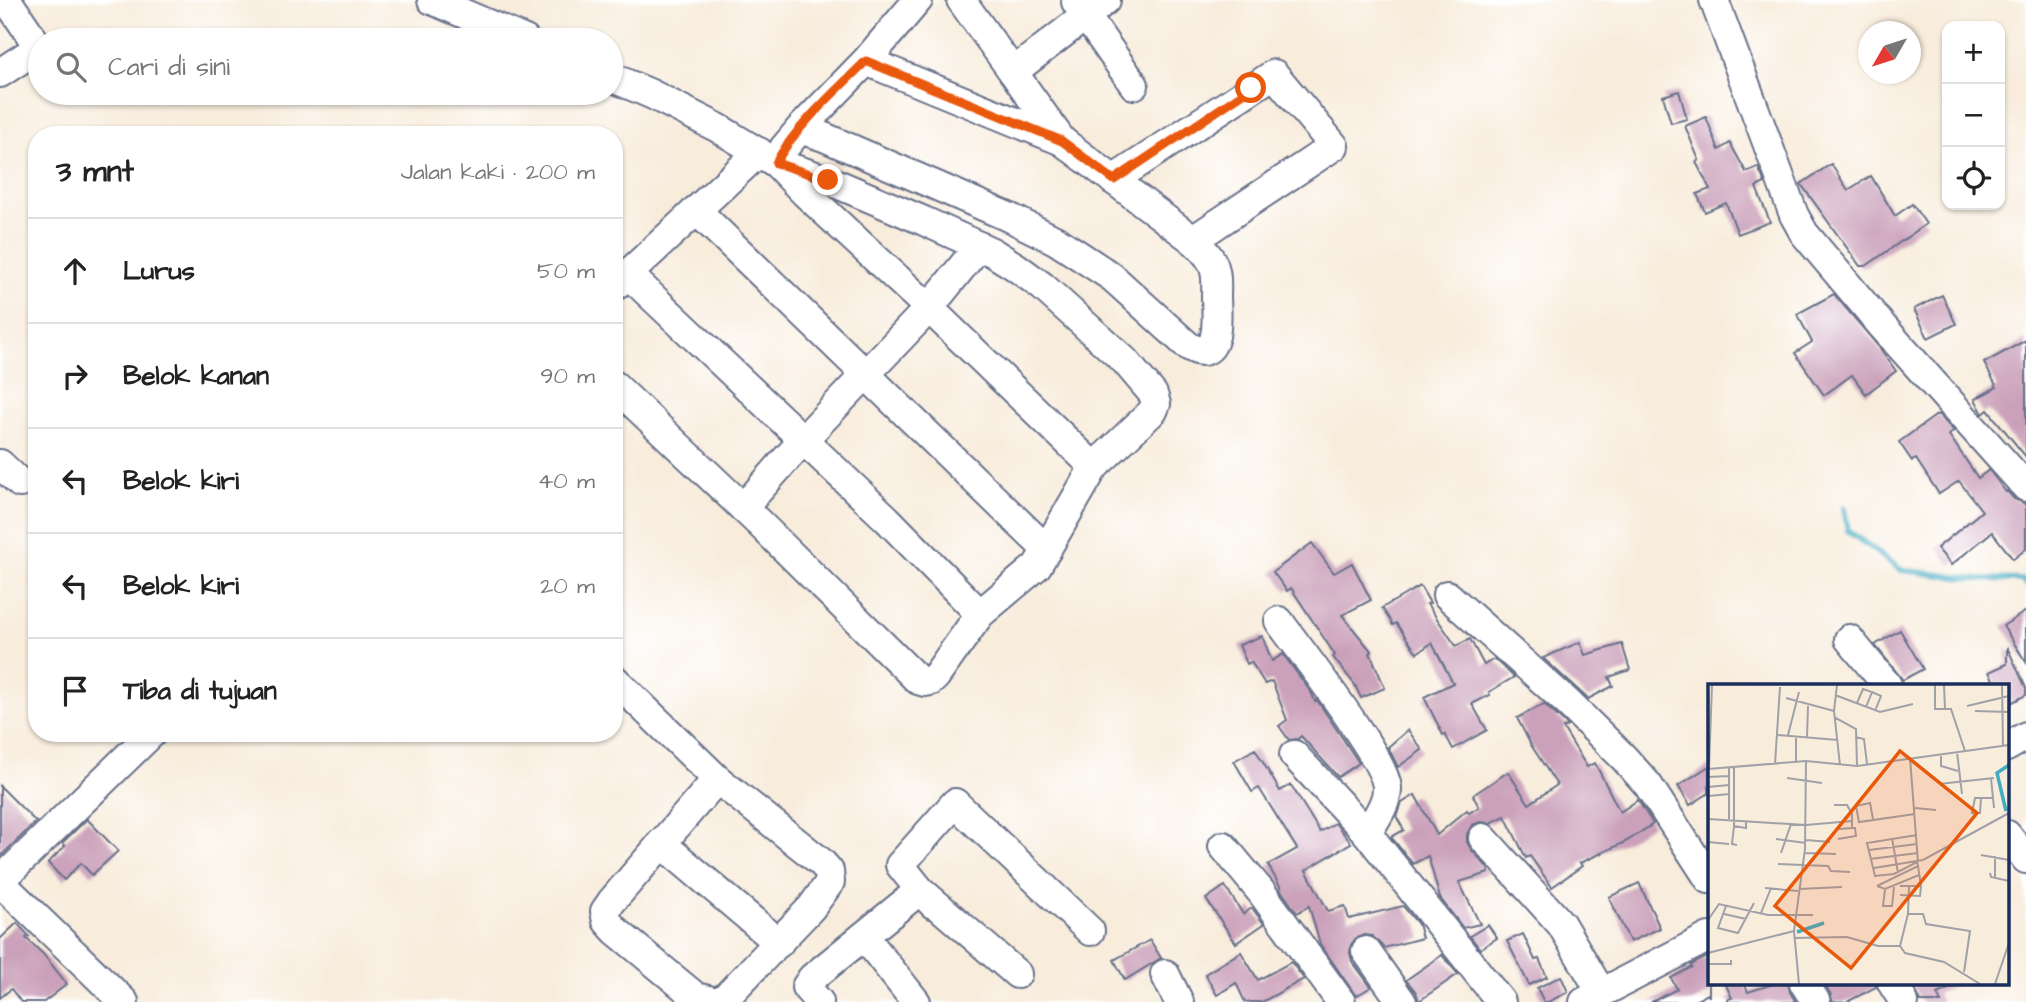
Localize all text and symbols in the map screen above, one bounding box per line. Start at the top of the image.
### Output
north arrow [1858,21,1921,84]
map controls [1942,21,2005,210]
button: + [1942,21,2005,84]
search box [28,28,623,105]
icon: search [52,48,90,86]
text: Cari di sini [108,49,230,85]
route start [1235,72,1266,103]
button: − [1942,84,2005,147]
button: locate [1942,147,2005,210]
text: 3 mnt [56,151,134,193]
text: Jalan kaki · 200 m [401,156,595,188]
route end [812,164,843,195]
icon: ahead [56,252,94,290]
text: Lurus [123,253,195,289]
text: 50 m [537,255,595,287]
icon: right [56,357,94,395]
text: Belok kanan [123,358,269,394]
text: 90 m [540,360,595,392]
icon: left [56,462,94,500]
text: Belok kiri [123,463,239,499]
text: 40 m [538,465,595,497]
icon: left [56,567,94,605]
text: Belok kiri [123,568,239,604]
text: 20 m [540,570,595,602]
icon: arrive [56,672,94,710]
text: Tiba di tujuan [123,673,277,709]
inset map [1708,684,2008,984]

